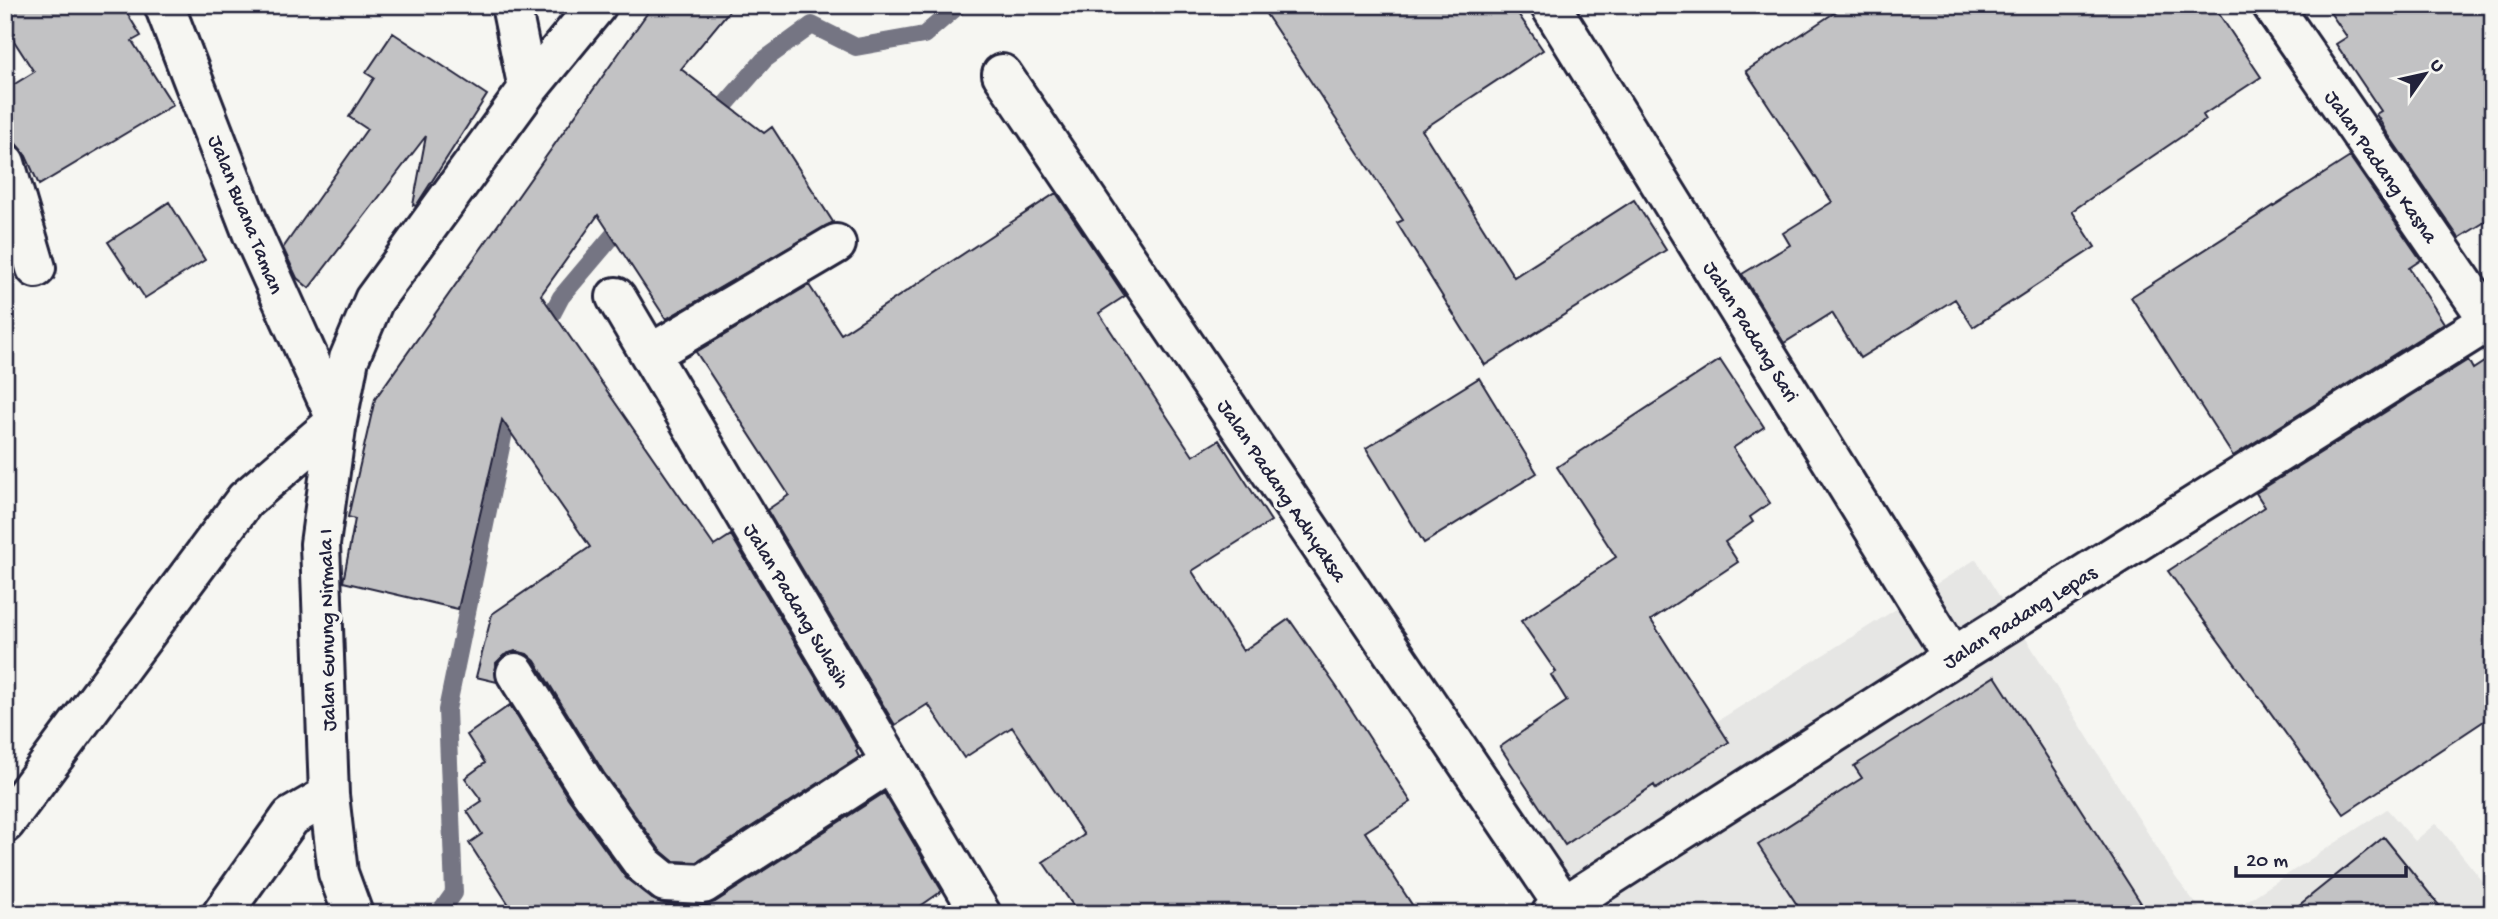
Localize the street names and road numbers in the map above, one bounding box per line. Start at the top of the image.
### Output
street label: Jalan Padang Kasna [2317,87,2442,250]
street label: Jalan Buana Taman [200,132,287,298]
street label: Jalan Padang Sari [1696,258,1802,408]
street label: Jalan Padang Adhyaksa [1210,396,1351,589]
street label: Jalan Padang Sulasih [736,520,854,694]
street label: Jalan Gunung Nirmala I [315,529,344,731]
street label: Jalan Padang Lepas [1939,561,2103,676]

